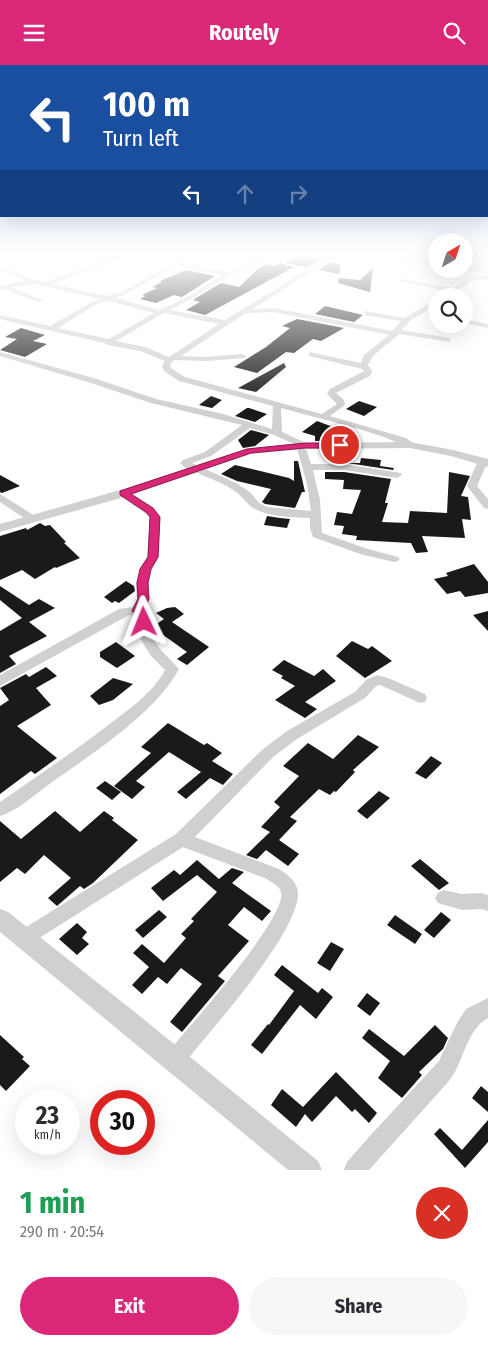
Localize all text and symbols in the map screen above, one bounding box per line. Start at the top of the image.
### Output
icon: menu [20,19,48,47]
text: Routely [209,19,279,46]
icon: search [440,19,468,47]
text: 100 m [103,83,190,125]
icon: left [20,85,85,150]
text: Turn left [103,125,179,152]
icon: left [178,180,206,208]
icon: ahead [231,180,259,208]
icon: right [284,180,312,208]
north arrow [428,233,472,277]
map controls [428,233,473,333]
button: search [428,288,473,333]
pin [319,424,361,466]
icon: arrive [326,431,354,459]
position arrow [117,595,169,647]
speed limit sign: 30 [90,1090,155,1155]
text: 23 [36,1101,59,1131]
text: km/h [34,1128,61,1142]
text: 1 min [20,1185,85,1221]
button: close [416,1187,468,1239]
text: 290 m · 20:54 [20,1222,104,1241]
button: Exit [20,1277,239,1335]
button: Share [249,1277,468,1335]

